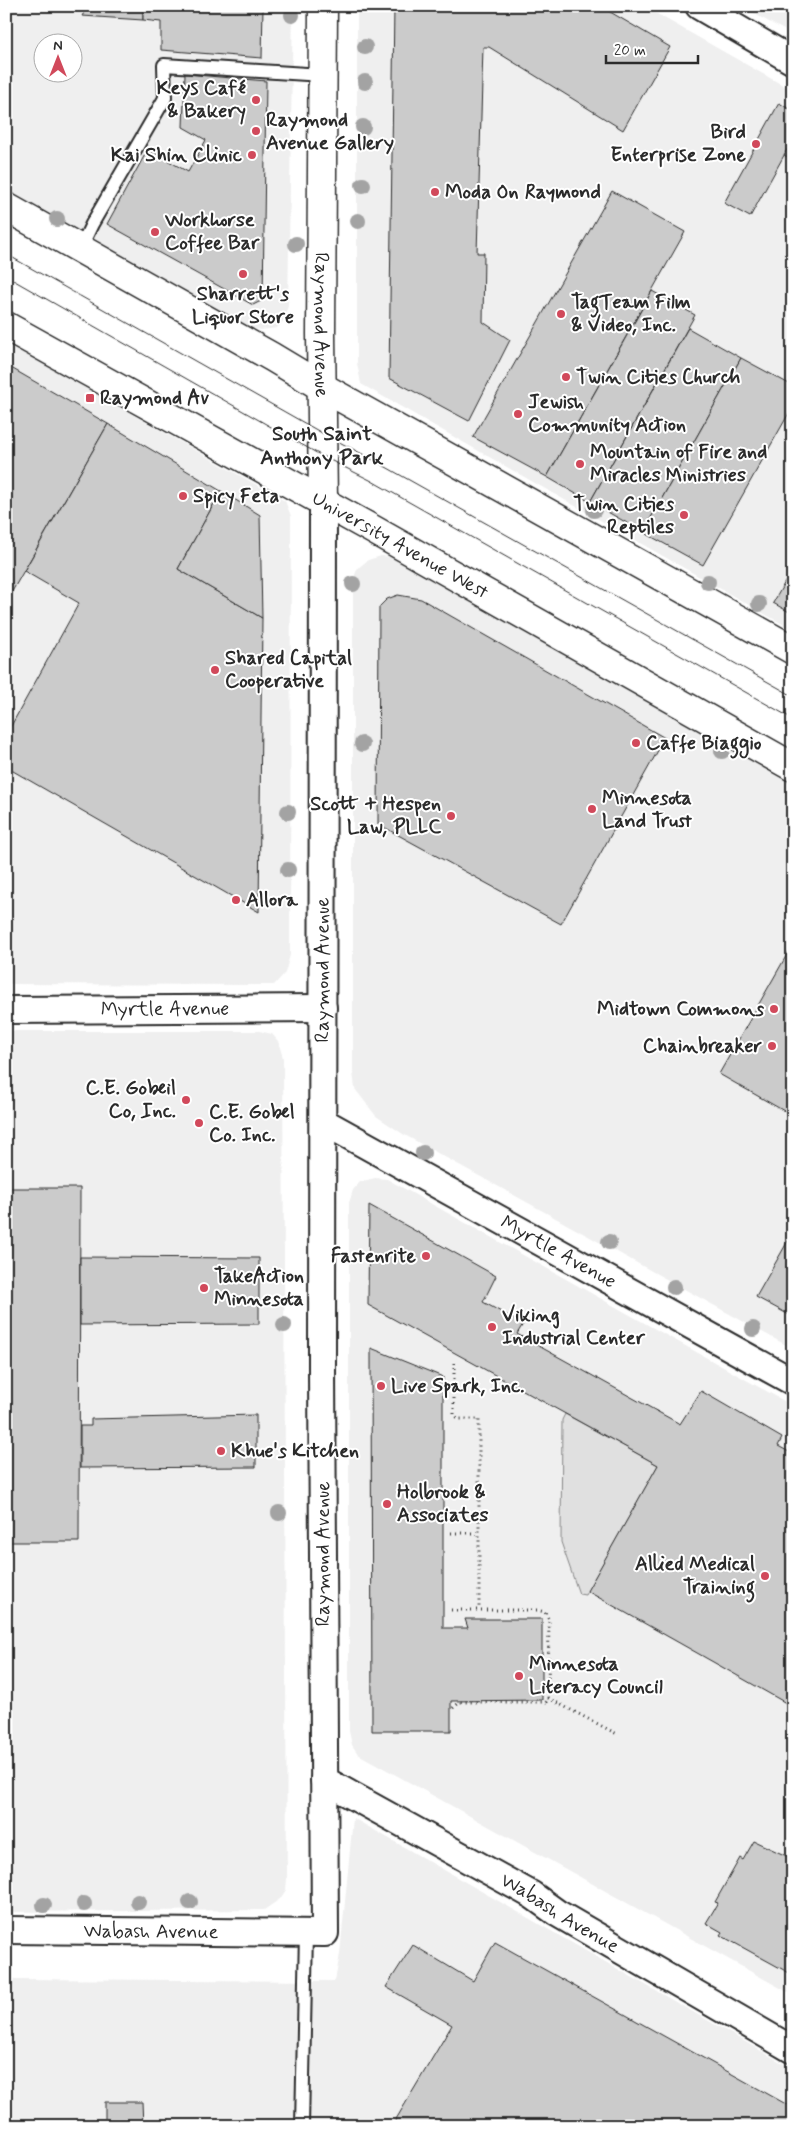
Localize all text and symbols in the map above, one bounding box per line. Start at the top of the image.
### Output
north arrow [32,32,82,82]
scale bar [606,32,699,64]
text: N [53,37,63,55]
text: 20 m [614,41,646,61]
place label: Keys Café & Bakery [156,75,246,125]
marker: Keys Café & Bakery [250,94,262,106]
place label: Raymond Avenue Gallery [266,107,394,157]
place label: Bird Enterprise Zone [610,119,747,169]
marker: Raymond Avenue Gallery [250,125,262,137]
marker: Bird Enterprise Zone [750,138,762,150]
place label: Kai Shin Clinic [111,142,243,169]
marker: Kai Shin Clinic [246,149,258,161]
place label: Moda On Raymond [445,179,601,206]
marker: Moda On Raymond [429,186,441,198]
place label: Workhorse Coffee Bar [164,207,260,257]
marker: Workhorse Coffee Bar [149,226,161,238]
street label: Raymond Avenue [307,252,335,398]
marker: Sharrett's Liquor Store [237,268,249,280]
place label: Sharrett's Liquor Store [192,281,294,331]
place label: TagTeam Film & Video, Inc. [571,289,691,339]
marker: TagTeam Film & Video, Inc. [555,308,567,320]
place label: Twin Cities Church [576,364,741,391]
marker: Twin Cities Church [560,371,572,383]
place label: Raymond Av [100,385,209,412]
place label: Jewish Community Action [528,389,686,439]
marker: Raymond Av [84,392,96,404]
marker: Jewish Community Action [512,408,524,420]
district label: South Saint Anthony Park [260,420,384,472]
place label: Mountain of Fire and Miracles Ministries [590,439,767,489]
marker: Mountain of Fire and Miracles Ministries [574,458,586,470]
place label: Spicy Feta [193,483,279,510]
street label: University Avenue West [307,485,494,606]
marker: Spicy Feta [177,490,189,502]
place label: Twin Cities Reptiles [573,491,674,541]
marker: Twin Cities Reptiles [678,509,690,521]
place label: Shared Capital Cooperative [225,645,352,695]
marker: Shared Capital Cooperative [209,664,221,676]
place label: Caffe Biaggio [646,730,762,759]
marker: Caffe Biaggio [630,737,642,749]
place label: Minnesota Land Trust [602,785,692,835]
place label: Scott + Hespen Law, PLLC [310,791,441,841]
marker: Minnesota Land Trust [586,803,598,815]
marker: Scott + Hespen Law, PLLC [445,810,457,822]
place label: Allora [246,887,299,914]
marker: Allora [230,894,242,906]
street label: Raymond Avenue [309,897,336,1043]
street label: Myrtle Avenue [101,995,229,1023]
place label: Midtown Commons [597,996,764,1023]
marker: Midtown Commons [768,1003,780,1015]
place label: Chainbreaker [643,1033,763,1060]
marker: Chainbreaker [766,1040,778,1052]
place label: C.E. Gobeil Co, Inc. [86,1075,176,1125]
marker: C.E. Gobeil Co, Inc. [180,1094,192,1106]
place label: C.E. Gobel Co. Inc. [209,1099,295,1149]
marker: C.E. Gobel Co. Inc. [193,1117,205,1129]
street label: Myrtle Avenue [496,1209,621,1295]
place label: Fastenrite [331,1243,417,1270]
marker: Fastenrite [420,1250,432,1262]
place label: TakeAction Minnesota [214,1263,304,1313]
marker: TakeAction Minnesota [198,1282,210,1294]
place label: Viking Industrial Center [502,1302,646,1352]
marker: Viking Industrial Center [486,1321,498,1333]
place label: Live Spark, Inc. [391,1373,524,1400]
marker: Live Spark, Inc. [375,1380,387,1392]
place label: Khue's Kitchen [231,1438,359,1465]
marker: Khue's Kitchen [215,1445,227,1457]
place label: Holbrook & Associates [397,1479,488,1529]
street label: Raymond Avenue [310,1481,337,1627]
marker: Holbrook & Associates [381,1498,393,1510]
place label: Allied Medical Training [635,1551,755,1603]
marker: Allied Medical Training [759,1570,771,1582]
place label: Minnesota Literacy Council [529,1651,663,1701]
marker: Minnesota Literacy Council [513,1670,525,1682]
street label: Wabash Avenue [496,1867,624,1960]
street label: Wabash Avenue [83,1917,219,1945]

